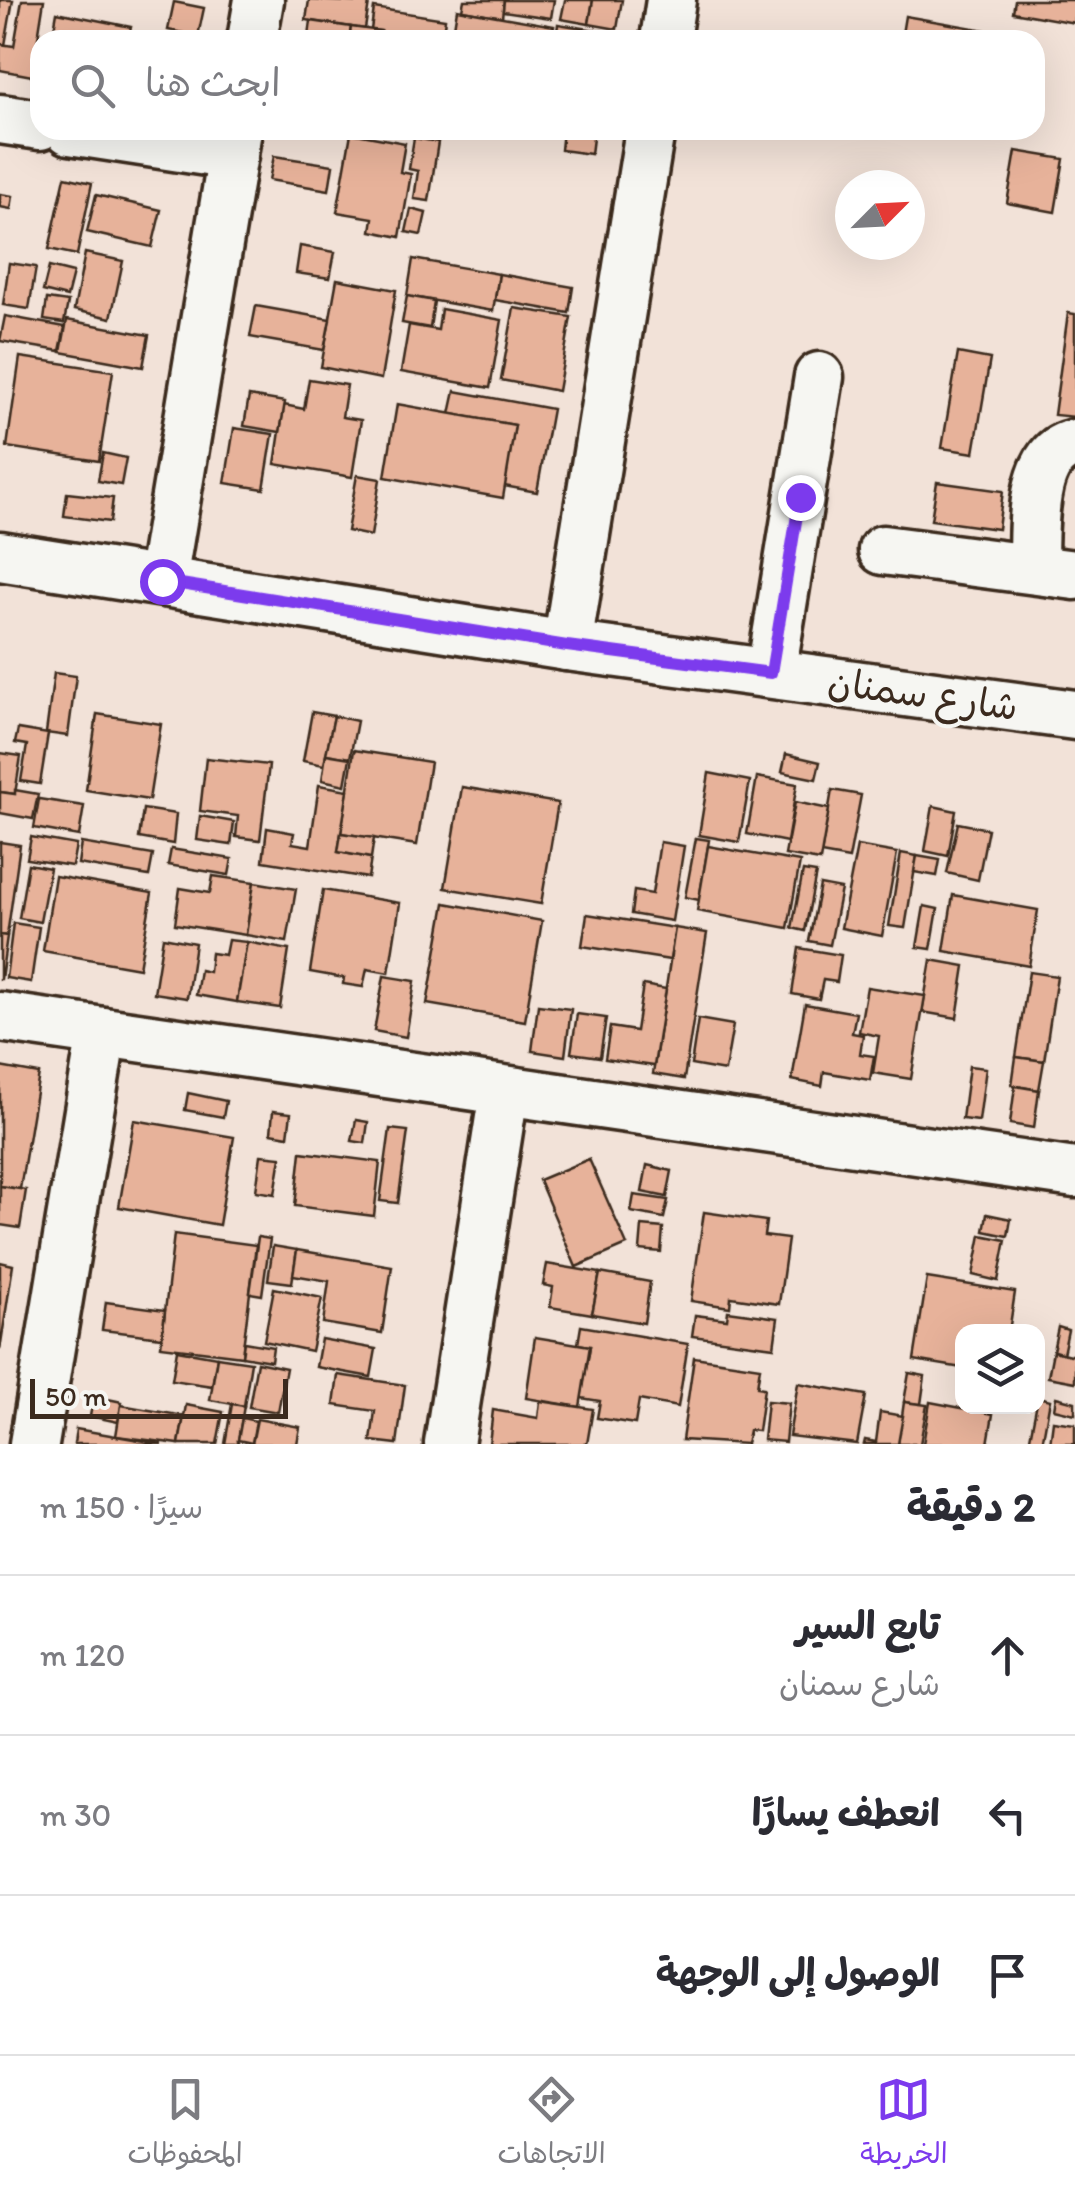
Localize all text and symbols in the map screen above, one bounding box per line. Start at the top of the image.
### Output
search box [30,30,1045,140]
icon: search [65,58,120,113]
text: ابحث هنا [145,60,281,106]
north arrow [835,170,925,260]
route end [778,475,824,521]
route start [140,559,186,605]
street label: شارع سمنان [825,658,1021,734]
map controls [955,1324,1045,1414]
button: layers [955,1324,1045,1414]
scale bar [30,1374,288,1418]
text: 50 m [45,1379,107,1413]
text: 2 دقيقة [907,1481,1035,1532]
text: سيرًا · 150 m [40,1488,203,1526]
text: تابع السير [796,1603,940,1649]
icon: ahead [980,1628,1035,1683]
text: 120 m [40,1636,126,1674]
text: شارع سمنان [779,1665,940,1703]
icon: left [980,1788,1035,1843]
text: انعطف يسارًا [752,1790,940,1836]
text: 30 m [40,1796,111,1834]
icon: arrive [980,1948,1035,2003]
text: الوصول إلى الوجهة [656,1950,940,1996]
tab: المحفوظات [127,2072,243,2178]
tab: الاتجاهات [497,2072,606,2178]
tab: الخريطة [860,2072,948,2178]

